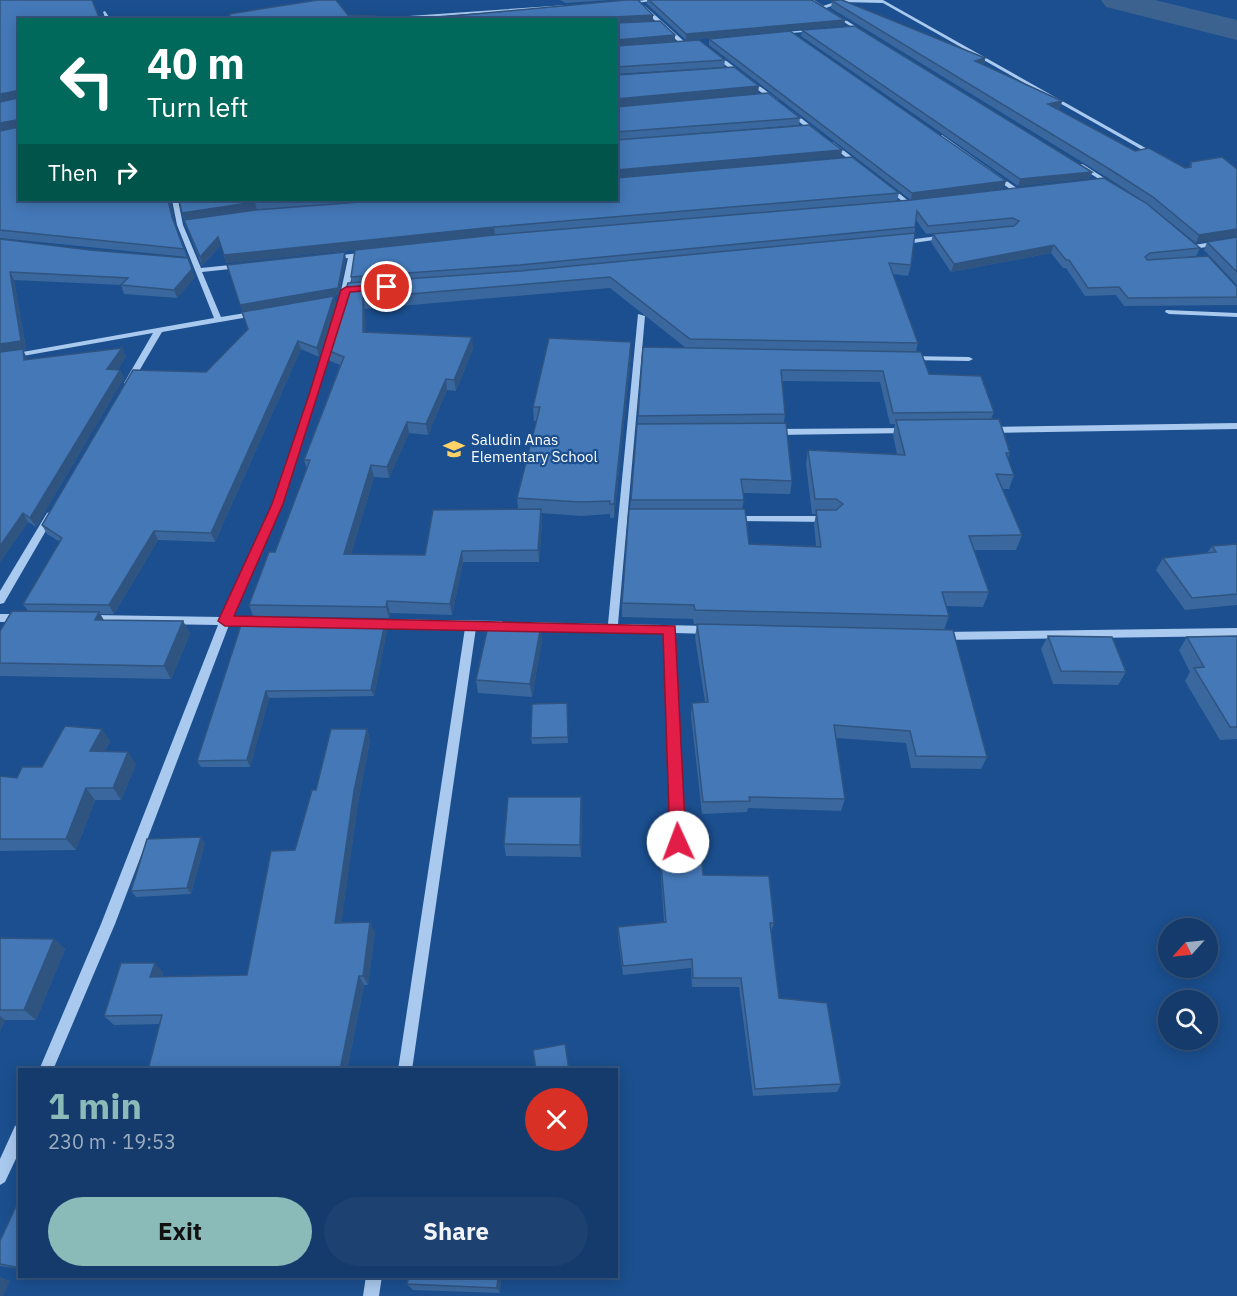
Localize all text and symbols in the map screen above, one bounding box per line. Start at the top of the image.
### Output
text: 40 m [147,36,245,91]
icon: left [48,42,126,120]
text: Turn left [147,89,248,124]
icon: right [110,156,143,189]
text: Then [48,158,98,187]
pin [361,261,412,312]
icon: arrive [370,270,403,303]
place label: Saludin Anas Elementary School [471,430,598,466]
school or university icon: Saludin Anas Elementary School [442,437,466,461]
position arrow [646,810,710,874]
north arrow [1158,918,1218,978]
map controls [1158,918,1218,1050]
button: search [1158,990,1218,1050]
text: 1 min [48,1082,142,1129]
button: close [525,1088,588,1151]
text: 230 m · 19:53 [48,1128,176,1155]
button: Exit [48,1197,312,1266]
button: Share [324,1197,588,1266]

